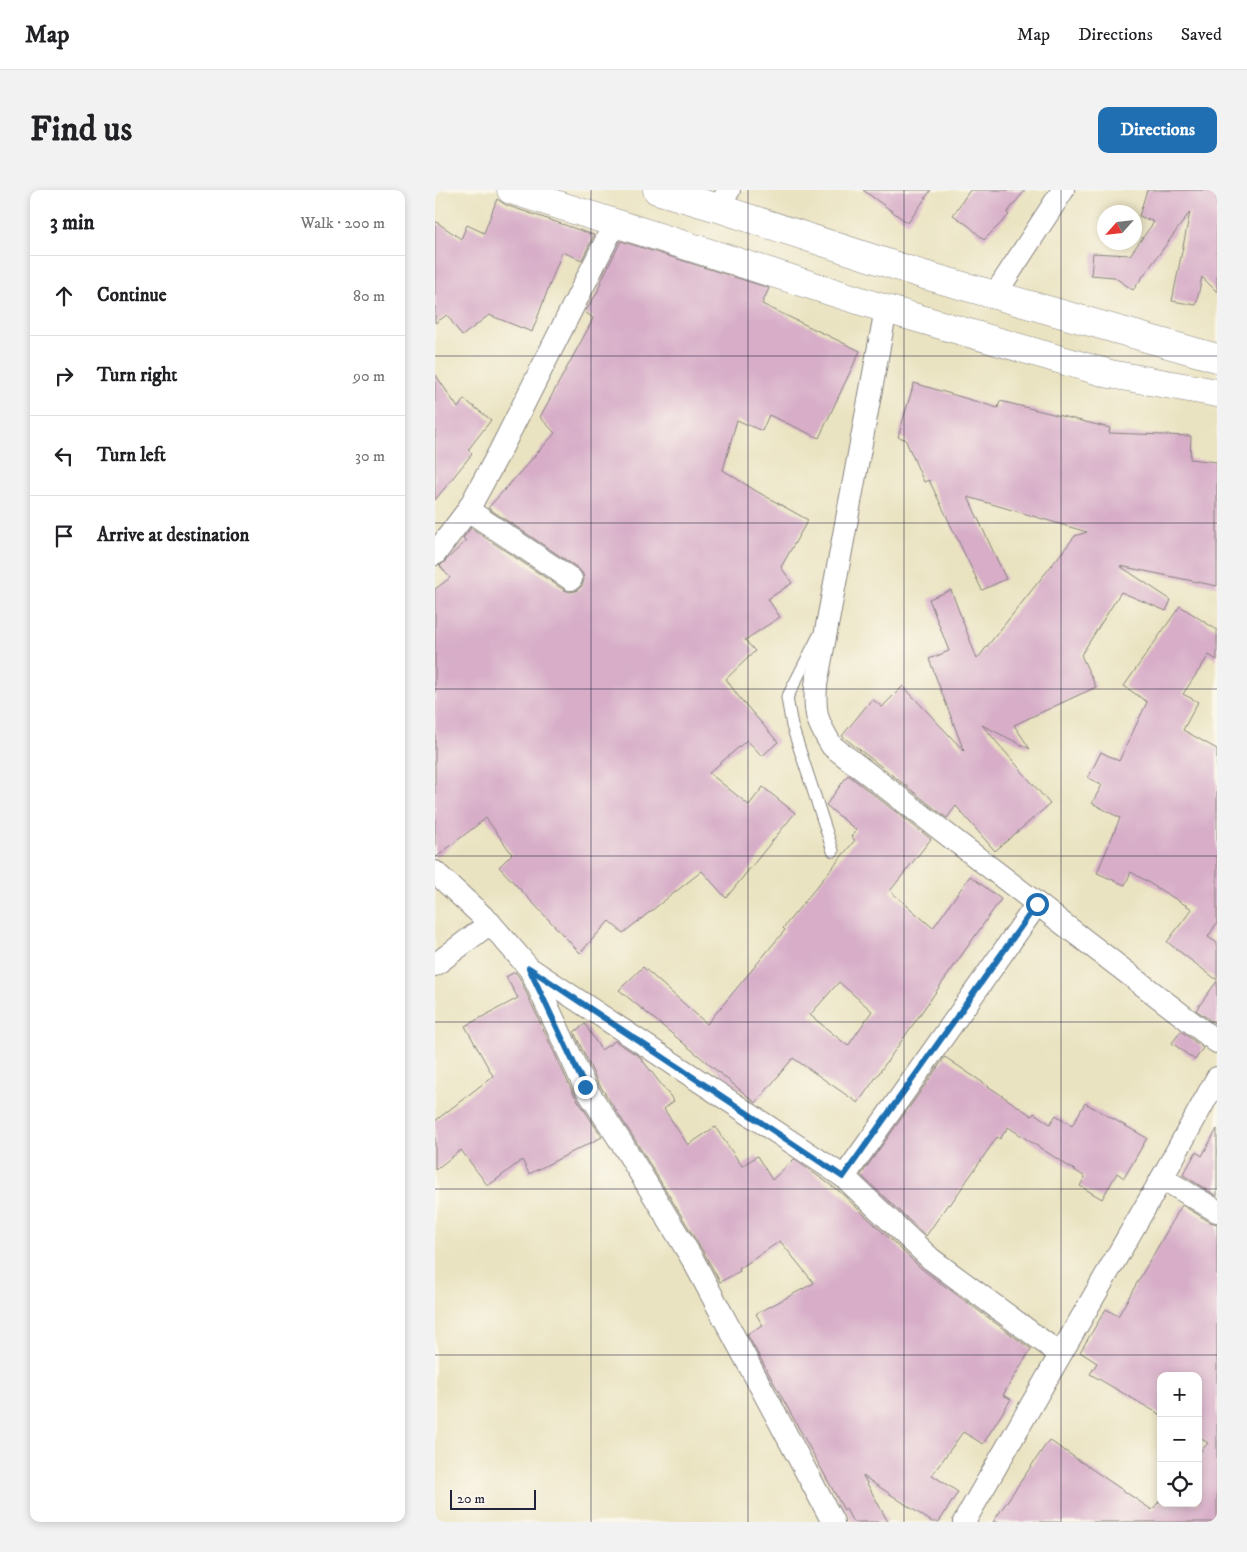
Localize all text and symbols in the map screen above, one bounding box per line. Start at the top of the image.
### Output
text: Map [25,20,69,50]
text: Map [1017,24,1050,46]
text: Directions [1078,24,1153,46]
text: Saved [1181,24,1222,46]
button: Directions [1098,107,1217,153]
text: Find us [30,108,132,152]
north arrow [1097,205,1142,250]
text: 3 min [50,210,95,236]
text: Walk · 200 m [301,213,385,233]
icon: ahead [50,282,78,310]
text: Continue [97,284,167,307]
text: 80 m [353,286,385,306]
icon: right [50,362,78,390]
text: Turn right [97,364,177,387]
text: 90 m [353,366,385,386]
icon: left [50,442,78,470]
text: Turn left [97,444,166,467]
text: 30 m [355,446,385,466]
icon: arrive [50,522,78,550]
text: Arrive at destination [97,524,249,547]
route start [1026,893,1049,916]
route end [574,1076,597,1099]
map controls [1157,1372,1202,1507]
button: + [1157,1372,1202,1417]
button: − [1157,1417,1202,1462]
button: locate [1157,1462,1202,1507]
scale bar [450,1487,536,1510]
text: 20 m [457,1490,485,1508]

